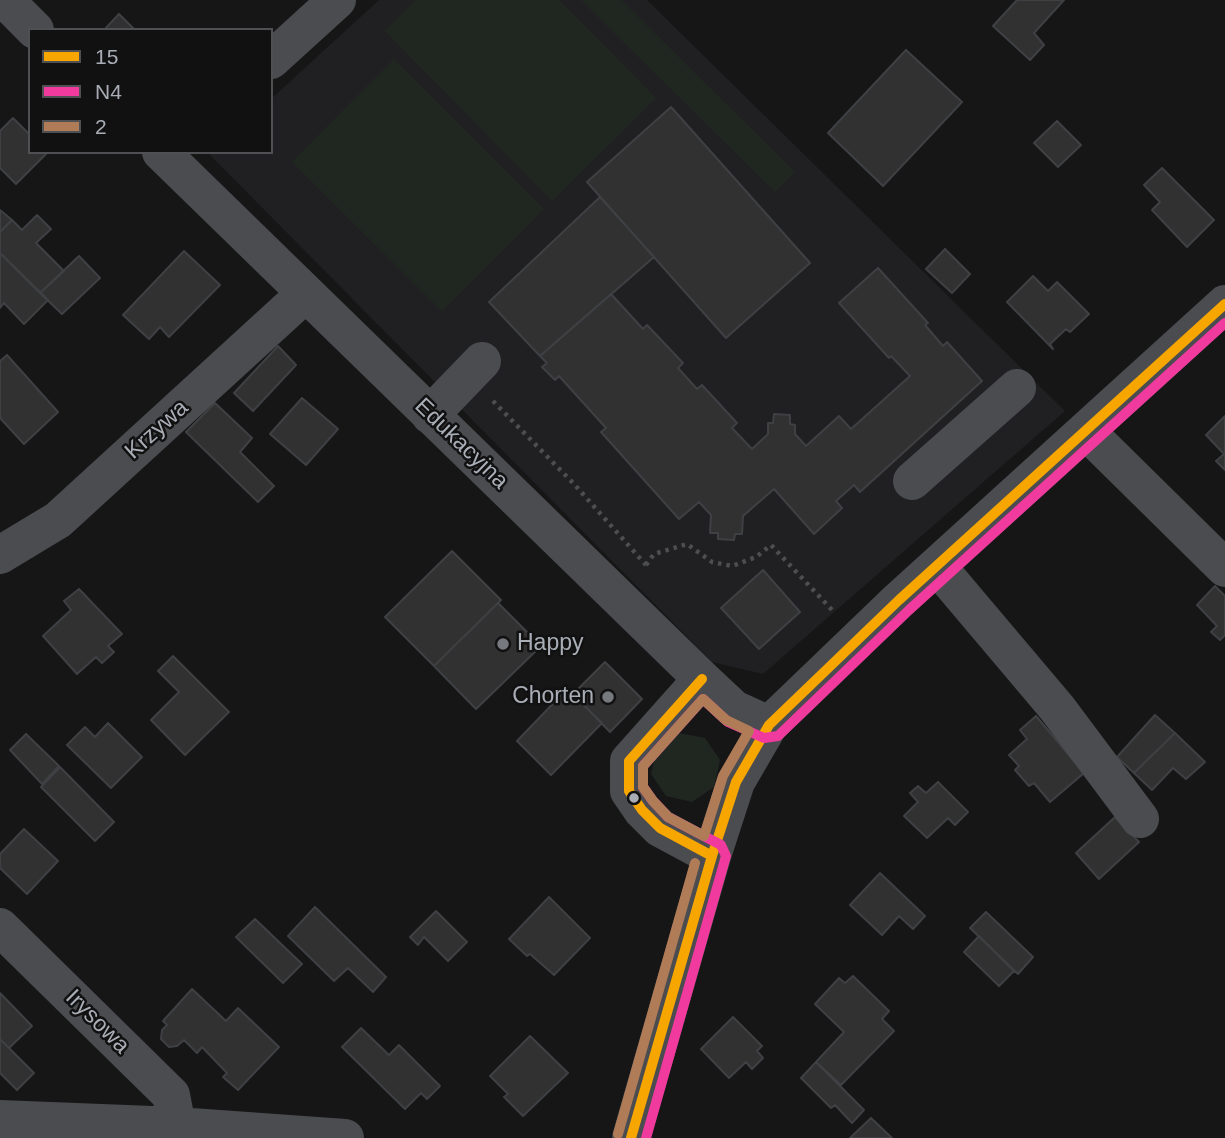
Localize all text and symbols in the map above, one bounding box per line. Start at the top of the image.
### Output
legend [28,28,273,154]
text: 15 [95,45,118,68]
text: N4 [95,80,122,103]
text: 2 [95,115,107,138]
street label: Edukacyjna [409,393,513,495]
street label: Krzywa [120,395,194,465]
place label: Happy [517,630,583,658]
marker: Happy [495,636,511,652]
place label: Chorten [512,683,594,711]
marker: Chorten [600,689,616,705]
unlabelled marker [627,791,641,805]
street label: Irysowa [59,984,135,1060]

